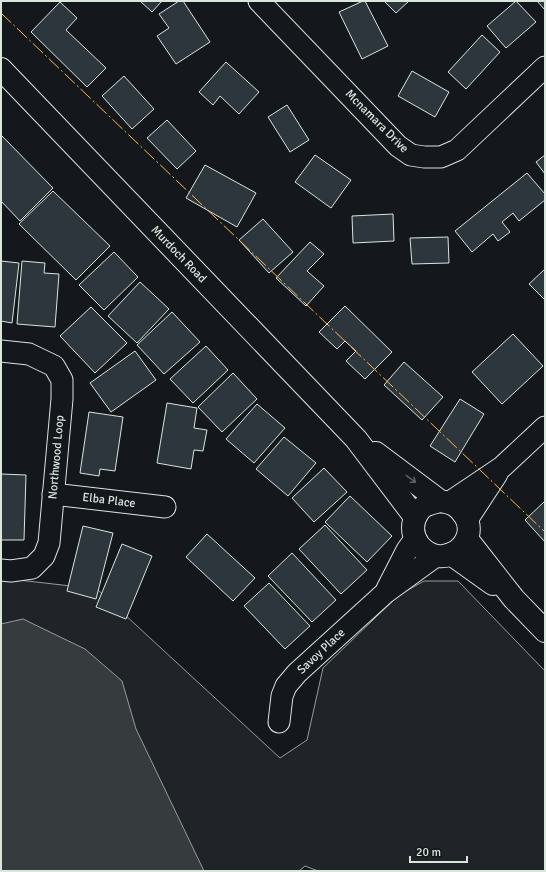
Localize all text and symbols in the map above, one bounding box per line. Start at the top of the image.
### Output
street label: Mcnamara Drive [342,87,411,156]
street label: Murdoch Road [148,223,210,286]
street label: Northwood Loop [45,414,68,500]
one-way arrow [405,475,416,483]
street label: Elba Place [82,490,136,511]
street label: Savoy Place [294,625,348,677]
scale bar [410,838,467,864]
text: 20 m [416,845,441,860]

